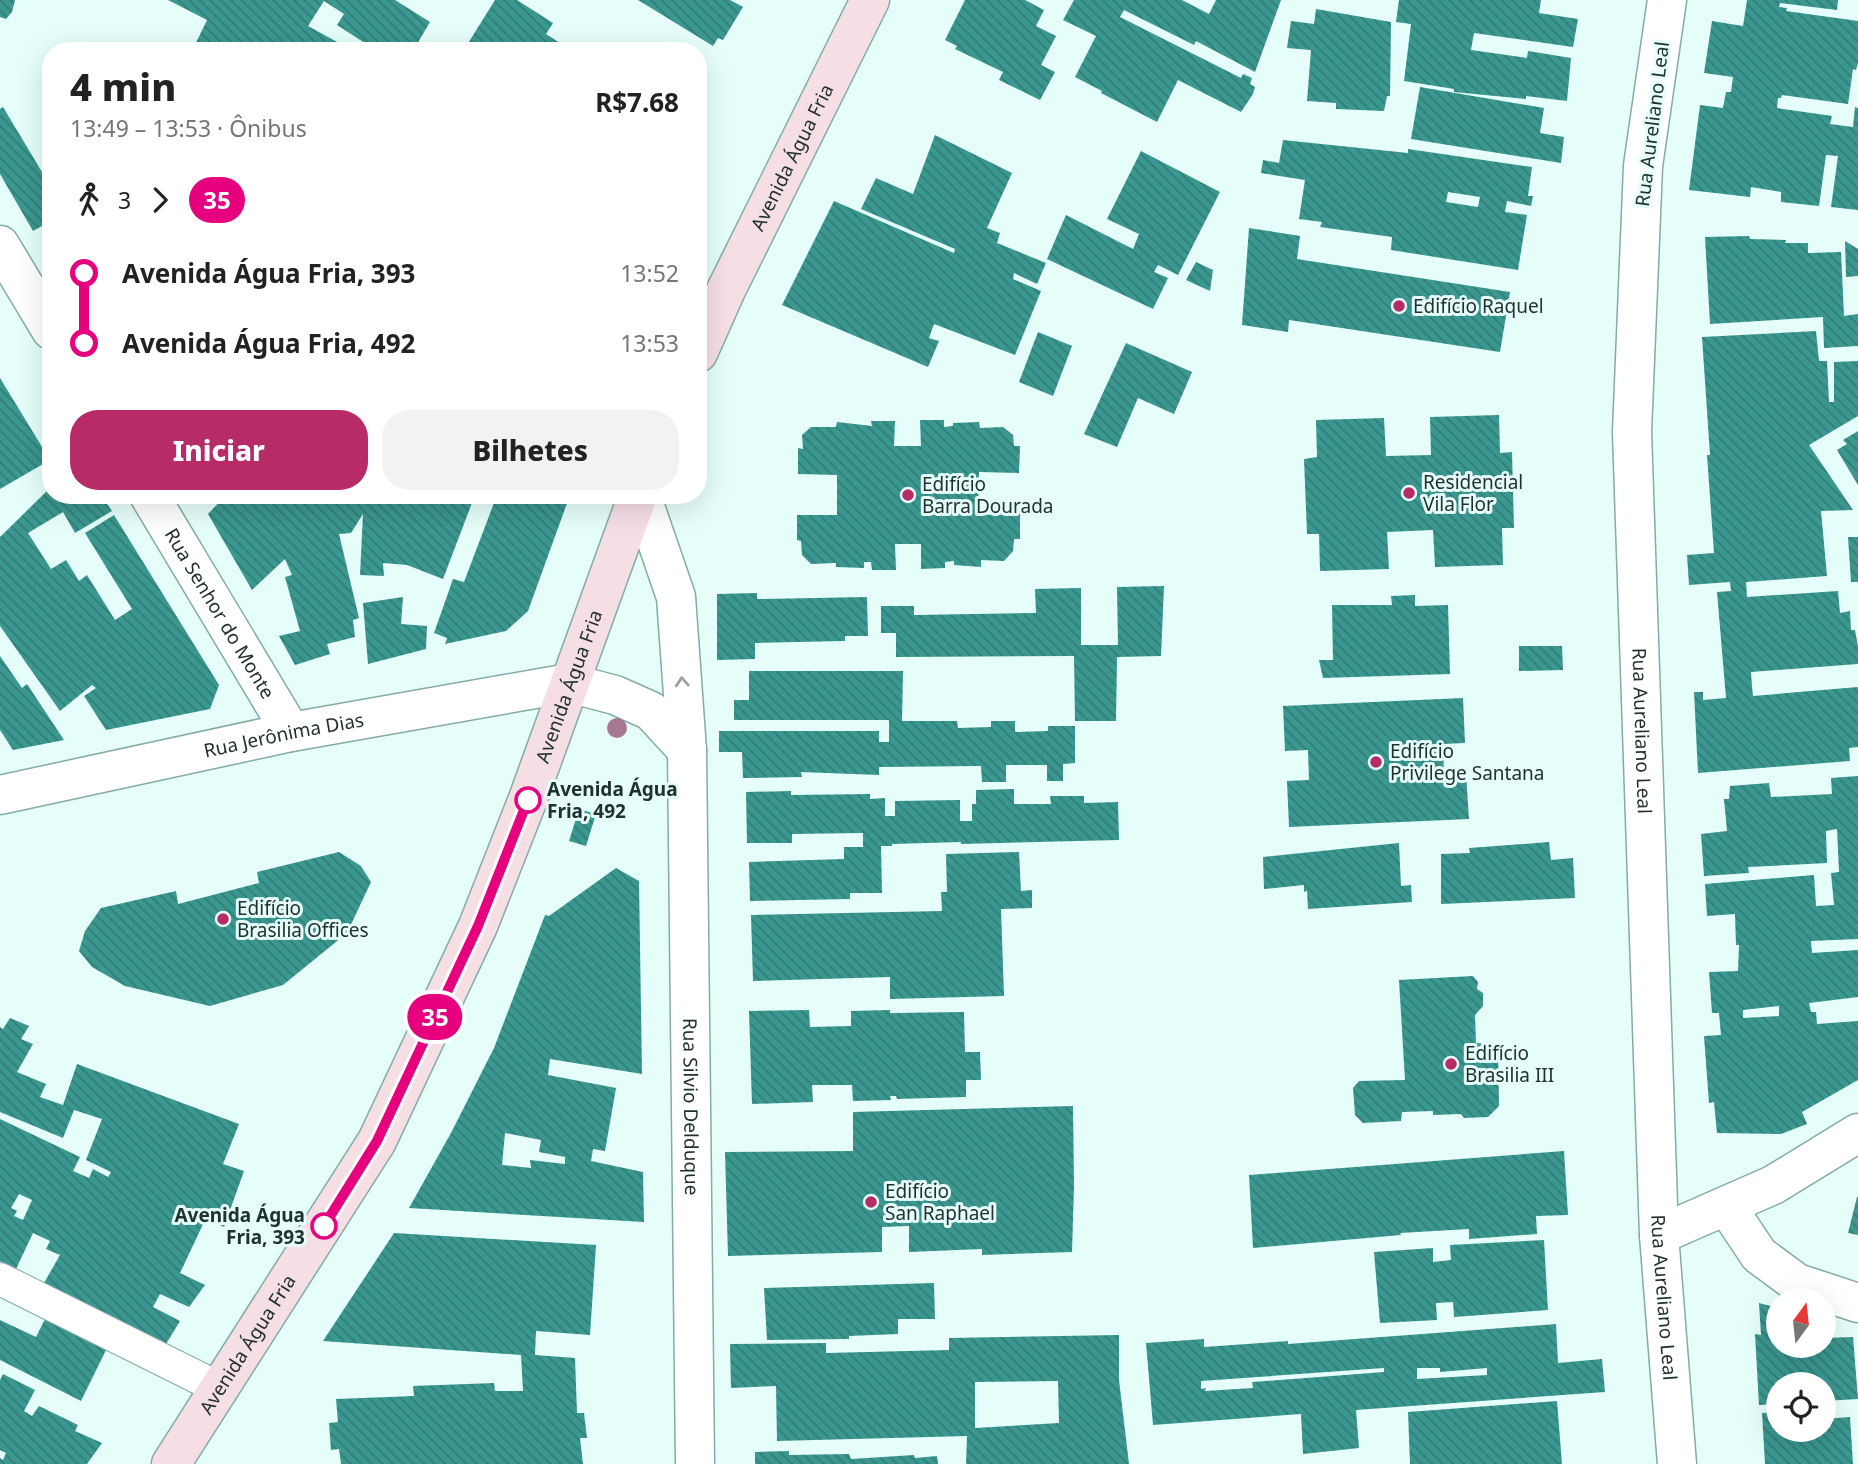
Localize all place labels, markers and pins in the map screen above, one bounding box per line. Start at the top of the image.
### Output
place label: Edifício Raquel [1413,293,1544,319]
marker: Edifício Raquel [1391,298,1407,314]
place label: Residencial Vila Flor [1423,469,1523,517]
place label: Edifício Barra Dourada [922,471,1054,519]
marker: Residencial Vila Flor [1401,485,1417,501]
marker: Edifício Barra Dourada [900,487,916,503]
place label: Edifício Privilege Santana [1390,738,1545,786]
marker: Edifício Privilege Santana [1368,754,1384,770]
place label: Avenida Água Fria, 492 [547,776,678,824]
marker: Avenida Água Fria, 492 [515,787,541,813]
place label: Edifício Brasilia Offices [237,895,369,943]
marker: Edifício Brasilia Offices [215,911,231,927]
place label: Edifício Brasilia III [1465,1040,1554,1088]
marker: Edifício Brasilia III [1443,1056,1459,1072]
place label: Edifício San Raphael [885,1178,995,1226]
marker: Edifício San Raphael [863,1194,879,1210]
place label: Avenida Água Fria, 393 [174,1202,305,1250]
marker: Avenida Água Fria, 393 [311,1213,337,1239]

